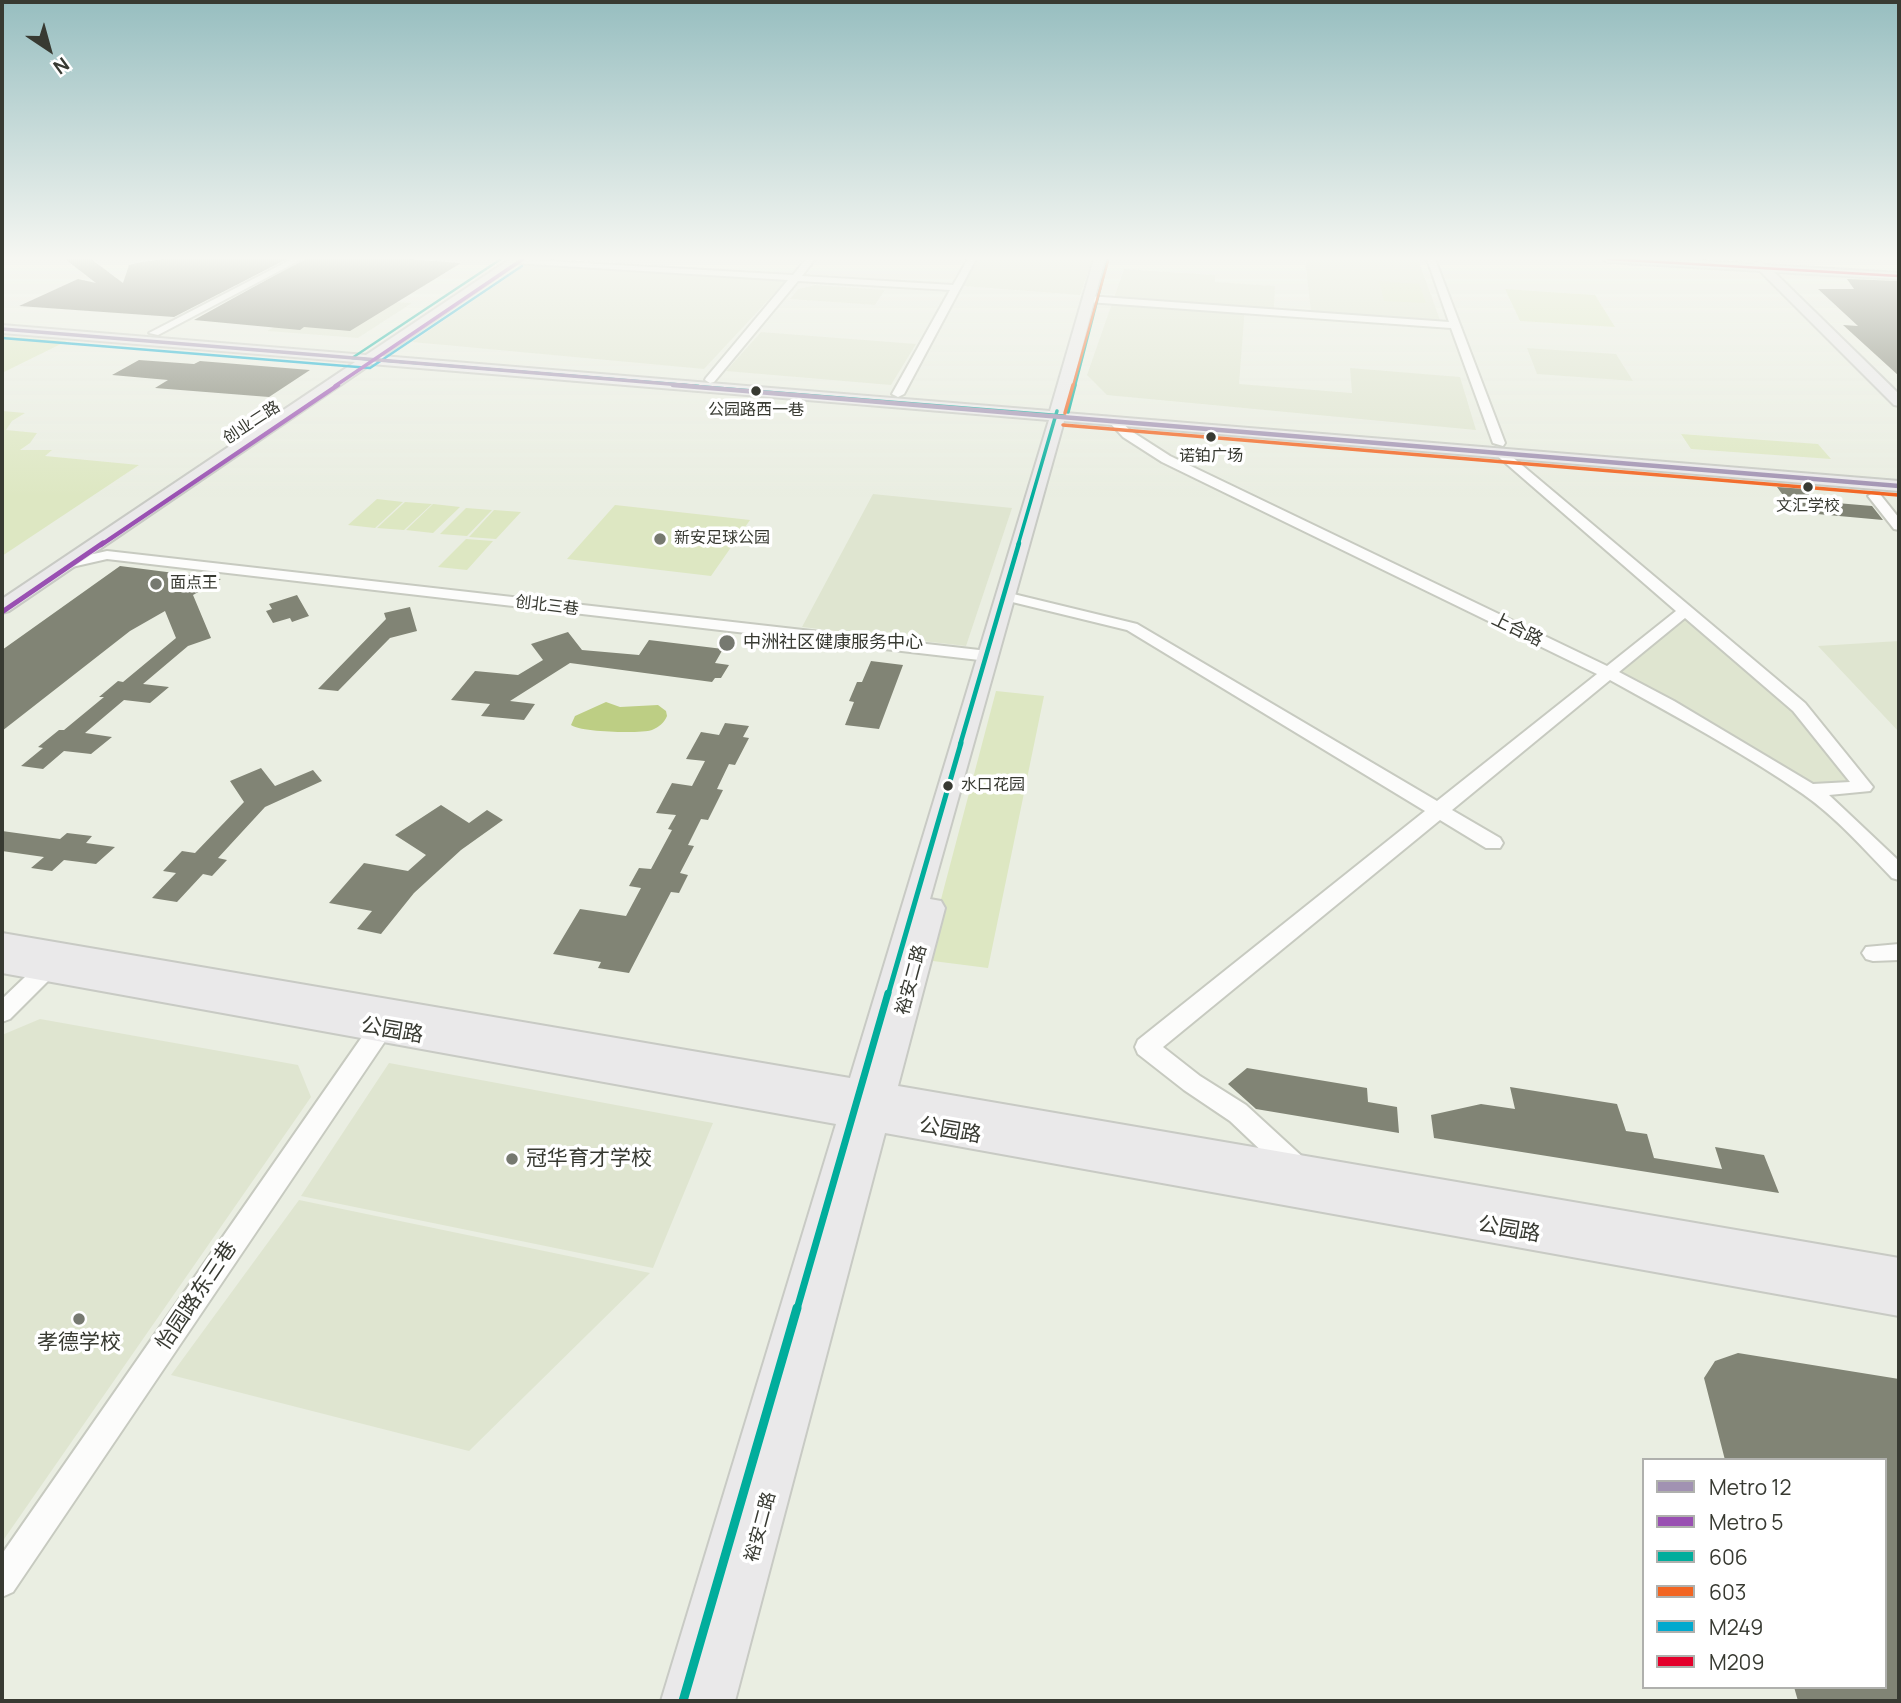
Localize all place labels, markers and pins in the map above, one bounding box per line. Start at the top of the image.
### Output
marker: 公园路西一巷 [749,384,763,398]
place label: 公园路西一巷 [708,401,804,421]
marker: 诺铂广场 [1204,430,1218,444]
place label: 诺铂广场 [1179,447,1243,467]
marker: 文汇学校 [1801,480,1815,494]
place label: 文汇学校 [1776,497,1840,517]
place label: 新安足球公园 [674,529,770,549]
marker: 新安足球公园 [652,531,668,547]
place label: 面点王 [170,574,218,594]
marker: 面点王 [148,576,164,592]
place label: 中洲社区健康服务中心 [743,632,923,654]
marker: 中洲社区健康服务中心 [717,633,737,653]
place label: 水口花园 [961,776,1025,796]
marker: 水口花园 [941,779,955,793]
place label: 冠华育才学校 [526,1146,652,1172]
marker: 冠华育才学校 [504,1151,520,1167]
marker: 孝德学校 [71,1311,87,1327]
place label: 孝德学校 [37,1330,121,1356]

